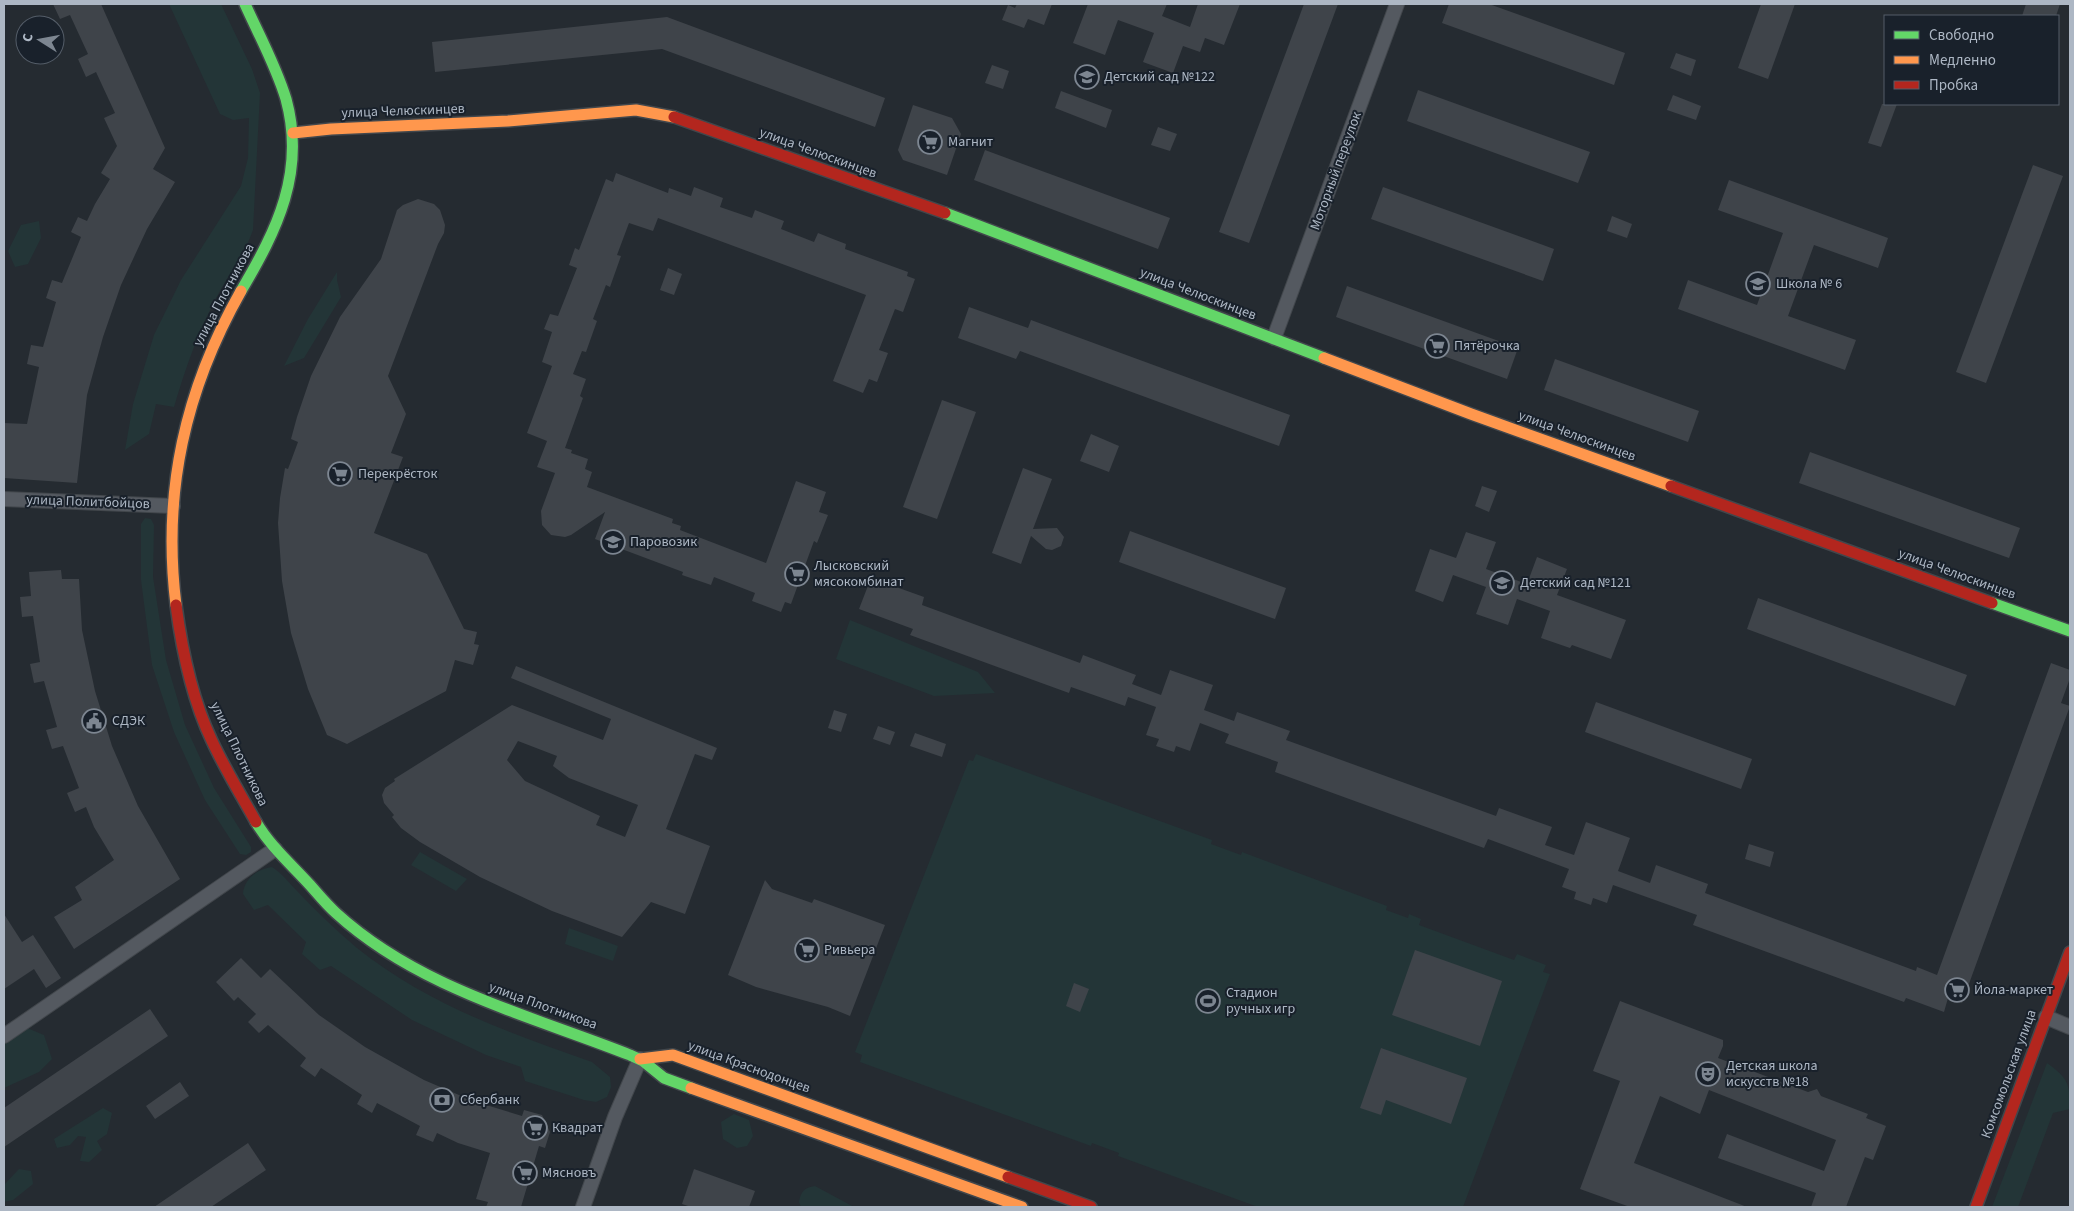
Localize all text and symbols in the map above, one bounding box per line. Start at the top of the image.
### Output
north arrow [15,15,65,65]
legend [1884,15,2059,105]
text: Свободно [1929,25,1994,46]
text: С [18,32,39,44]
text: Медленно [1929,50,1996,71]
school or university icon: Детский сад №122 [1074,64,1100,90]
place label: Детский сад №122 [1104,67,1215,87]
text: Пробка [1929,75,1978,96]
street label: улица Челюскинцев [341,99,465,123]
street label: Моторный переулок [1305,109,1367,233]
street label: улица Челюскинцев [757,122,879,184]
supermarket icon: Магнит [917,129,943,155]
place label: Магнит [948,132,994,152]
street label: улица Плотникова [188,240,260,350]
street label: улица Челюскинцев [1137,263,1259,325]
school or university icon: Школа № 6 [1745,271,1771,297]
place label: Школа № 6 [1776,274,1842,294]
supermarket icon: Пятёрочка [1424,333,1450,359]
place label: Пятёрочка [1454,336,1520,356]
street label: улица Челюскинцев [1516,405,1638,467]
supermarket icon: Перекрёсток [327,461,353,487]
place label: Перекрёсток [358,464,437,484]
street label: улица Политбойцов [26,490,150,514]
school or university icon: Паровозик [600,529,626,555]
place label: Паровозик [630,532,697,552]
street label: улица Челюскинцев [1896,543,2018,605]
place label: Лысковский мясокомбинат [814,556,904,592]
supermarket icon: Лысковский мясокомбинат [784,561,810,587]
school or university icon: Детский сад №121 [1489,570,1515,596]
place label: Детский сад №121 [1520,573,1631,593]
street label: улица Плотникова [205,698,273,810]
public building icon: СДЭК [81,708,107,734]
place label: СДЭК [112,711,146,731]
supermarket icon: Ривьера [794,937,820,963]
place label: Ривьера [824,940,875,960]
street label: улица Плотникова [486,977,600,1035]
supermarket icon: Йола-маркет [1944,977,1970,1003]
place label: Йола-маркет [1974,980,2054,1000]
place label: Стадион ручных игр [1226,983,1295,1019]
sports icon: Стадион ручных игр [1195,988,1221,1014]
street label: Комсомольская улица [1976,1007,2042,1141]
street label: улица Краснодонцев [685,1036,813,1098]
place label: Детская школа искусств №18 [1726,1056,1818,1092]
theatre icon: Детская школа искусств №18 [1695,1061,1721,1087]
bank icon: Сбербанк [429,1087,455,1113]
place label: Сбербанк [460,1090,519,1110]
supermarket icon: Квадрат [522,1115,548,1141]
place label: Квадрат [552,1118,603,1138]
supermarket icon: Мясновъ [512,1160,538,1186]
place label: Мясновъ [542,1163,596,1183]

